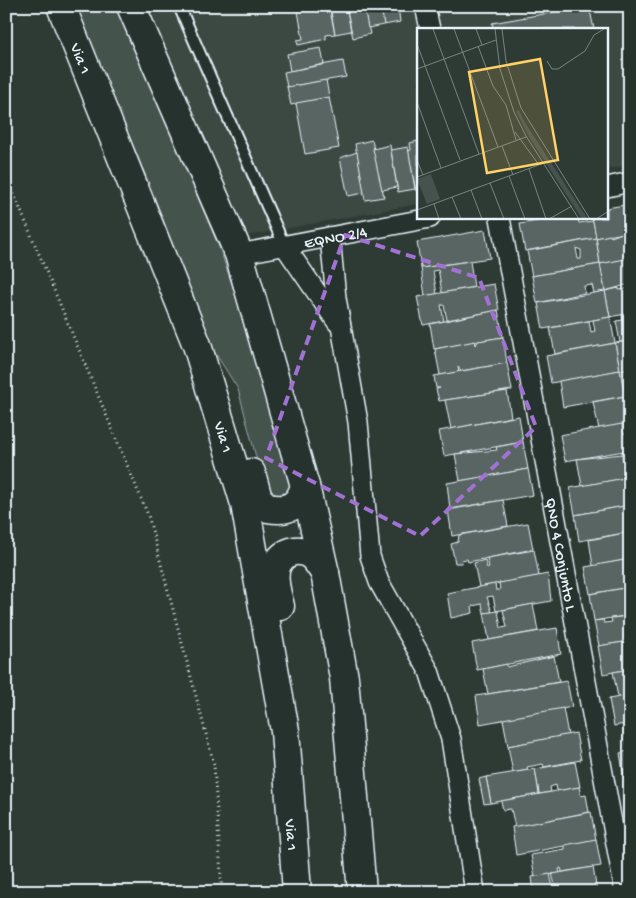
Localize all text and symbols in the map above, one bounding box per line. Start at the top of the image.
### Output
inset map [417,28,608,219]
street label: Via 1 [64,40,93,77]
street label: EQNO 2/4 [303,224,370,255]
street label: Via 1 [207,419,235,456]
street label: QNO 4 Conjunto L [539,497,579,614]
street label: Via 1 [279,818,300,852]

